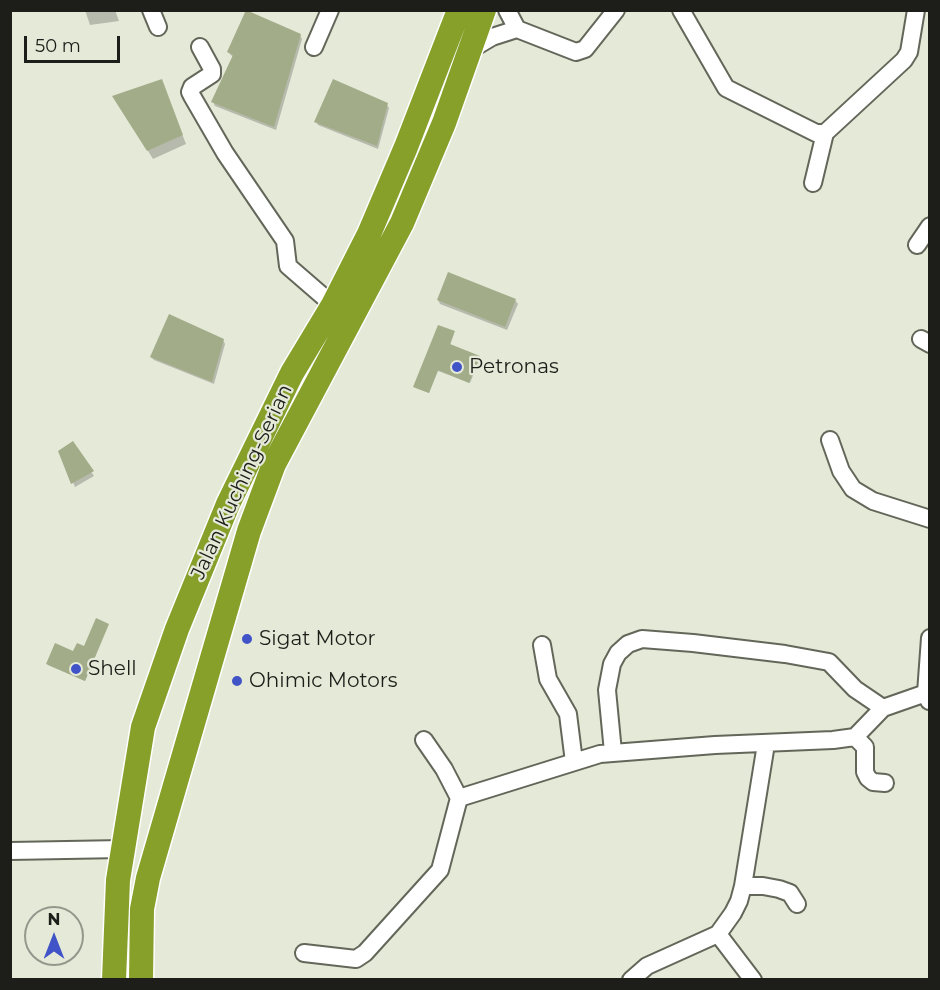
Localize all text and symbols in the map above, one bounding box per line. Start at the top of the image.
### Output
scale bar [27,24,123,62]
text: 50 m [35,35,81,57]
place label: Petronas [469,355,559,379]
marker: Petronas [450,360,464,374]
street label: Jalan Kuching-Serian [186,381,298,583]
place label: Sigat Motor [259,627,375,651]
marker: Sigat Motor [240,632,254,646]
place label: Shell [88,657,137,681]
marker: Shell [69,662,83,676]
place label: Ohimic Motors [249,669,397,693]
marker: Ohimic Motors [230,674,244,688]
north arrow [24,906,84,966]
text: N [48,910,60,929]

